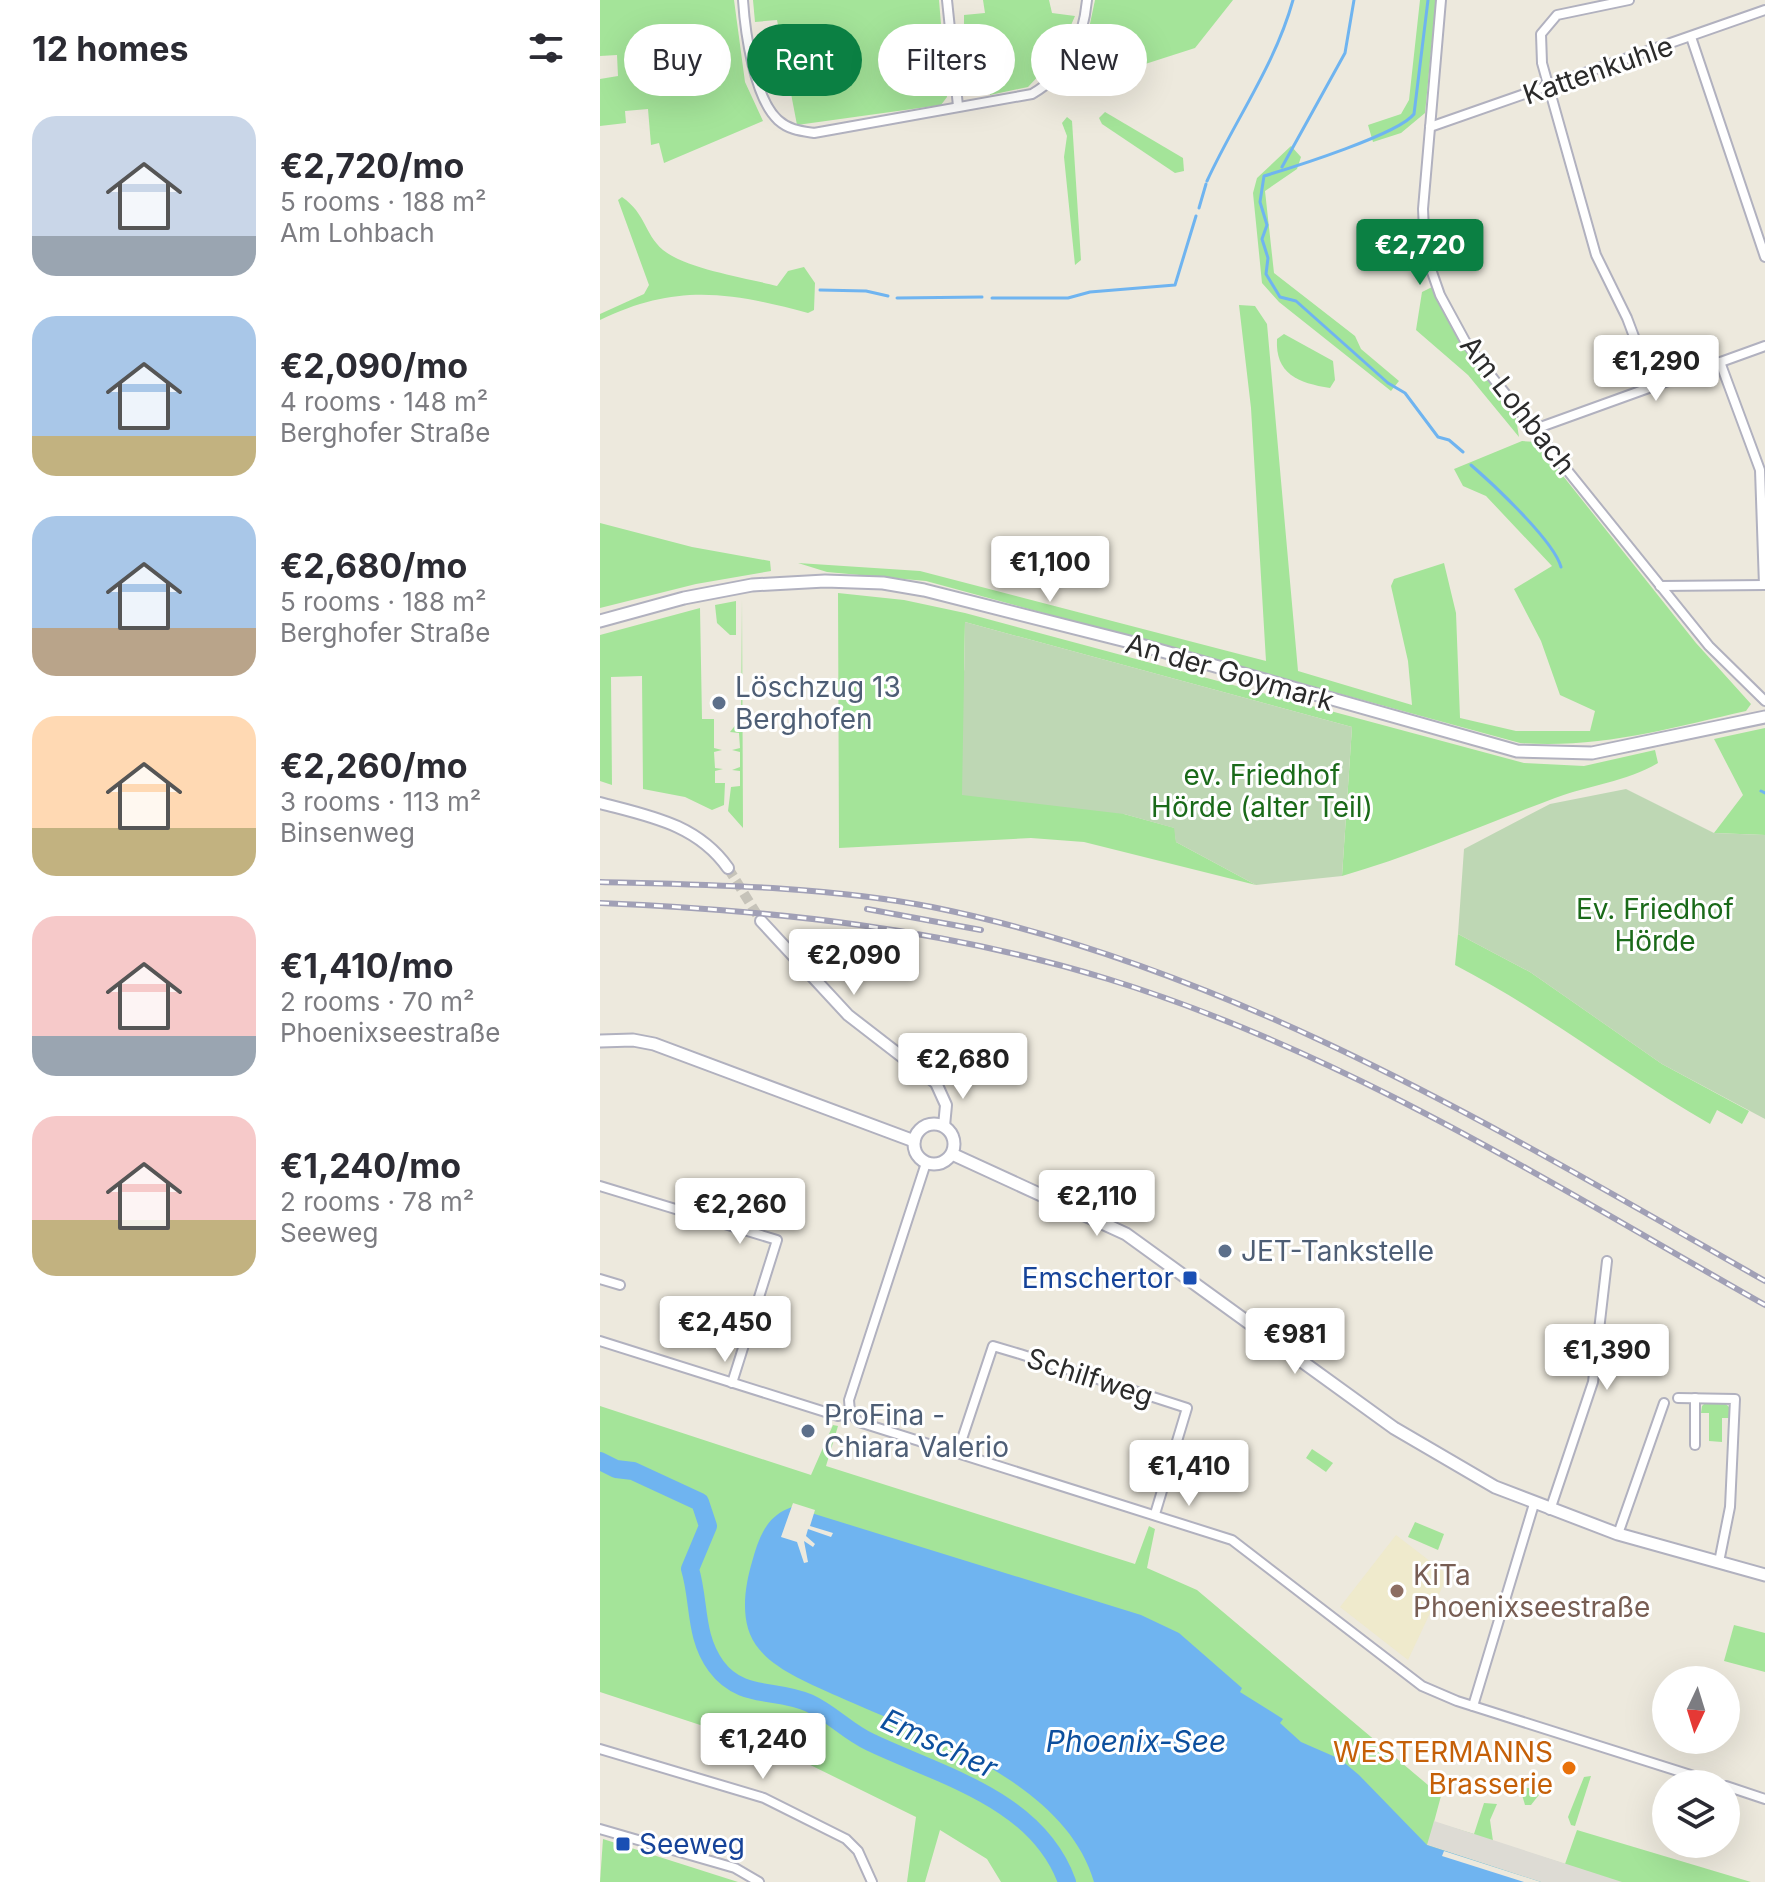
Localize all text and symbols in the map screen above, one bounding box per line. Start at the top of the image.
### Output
chip: Buy [624,24,731,96]
chip: Rent [747,24,862,96]
chip: Filters [878,24,1015,96]
chip: New [1031,24,1147,96]
icon: filters [524,26,568,70]
text: 12 homes [32,28,188,69]
street label: Kattenkuhle [1519,28,1677,112]
text: €2,720/mo [280,145,464,186]
icon: home [96,148,192,244]
text: 5 rooms · 188 m² [280,186,487,217]
text: Am Lohbach [280,217,435,248]
pin: €2,720 [1355,219,1485,287]
text: €2,720 [1374,229,1466,260]
street label: Am Lohbach [1453,329,1583,481]
pin: €1,290 [1591,335,1721,403]
text: €2,090/mo [280,345,468,386]
text: €1,290 [1612,345,1700,376]
icon: home [96,348,192,444]
text: 4 rooms · 148 m² [280,386,488,417]
text: Berghofer Straße [280,417,490,448]
pin: €1,100 [985,536,1115,604]
text: €2,680/mo [280,545,467,586]
text: €1,100 [1009,546,1091,577]
icon: home [96,548,192,644]
text: 5 rooms · 188 m² [280,586,487,617]
text: Berghofer Straße [280,617,490,648]
street label: An der Goymark [1122,626,1338,718]
place label: Löschzug 13 Berghofen [735,670,901,736]
marker: Löschzug 13 Berghofen [710,694,728,712]
text: €2,260/mo [280,745,468,786]
icon: home [96,748,192,844]
park label: ev. Friedhof Hörde (alter Teil) [1151,758,1373,824]
text: 3 rooms · 113 m² [280,786,481,817]
text: Binsenweg [280,817,415,848]
park label: Ev. Friedhof Hörde [1576,892,1734,958]
pin: €2,090 [789,929,919,997]
text: €2,090 [807,939,901,970]
text: €1,410/mo [280,945,454,986]
icon: home [96,948,192,1044]
text: 2 rooms · 70 m² [280,986,475,1017]
text: Phoenixseestraße [280,1017,500,1048]
pin: €2,680 [898,1033,1028,1101]
text: €2,680 [916,1043,1010,1074]
text: €1,240/mo [280,1145,461,1186]
icon: home [96,1148,192,1244]
pin: €2,110 [1032,1170,1162,1238]
pin: €2,260 [675,1178,805,1246]
text: €2,110 [1057,1180,1137,1211]
text: 2 rooms · 78 m² [280,1186,474,1217]
text: €2,260 [693,1188,787,1219]
text: Seeweg [280,1217,378,1248]
place label: JET-Tankstelle [1241,1234,1434,1268]
marker: JET-Tankstelle [1216,1242,1234,1260]
place label: Emschertor [1022,1261,1174,1295]
marker: Emschertor [1181,1269,1199,1287]
pin: €2,450 [660,1296,790,1364]
text: €2,450 [678,1306,772,1337]
pin: €981 [1248,1308,1342,1376]
text: €981 [1264,1318,1326,1349]
pin: €1,390 [1542,1324,1672,1392]
text: €1,390 [1563,1334,1651,1365]
street label: Schilfweg [1023,1341,1157,1413]
place label: ProFina - Chiara Valerio [824,1398,1009,1464]
marker: ProFina - Chiara Valerio [799,1422,817,1440]
pin: €1,410 [1124,1440,1254,1508]
text: €1,410 [1147,1450,1231,1481]
place label: KiTa Phoenixseestraße [1413,1558,1650,1624]
marker: KiTa Phoenixseestraße [1388,1582,1406,1600]
north arrow [1652,1666,1740,1754]
map controls [1652,1666,1740,1858]
water label: Emscher [876,1701,1004,1786]
pin: €1,240 [698,1713,828,1781]
text: €1,240 [719,1723,807,1754]
water label: Phoenix-See [1046,1723,1226,1759]
place label: WESTERMANNS Brasserie [1333,1735,1553,1801]
marker: WESTERMANNS Brasserie [1560,1759,1578,1777]
button: layers [1652,1770,1740,1858]
place label: Seeweg [639,1827,745,1861]
marker: Seeweg [614,1835,632,1853]

